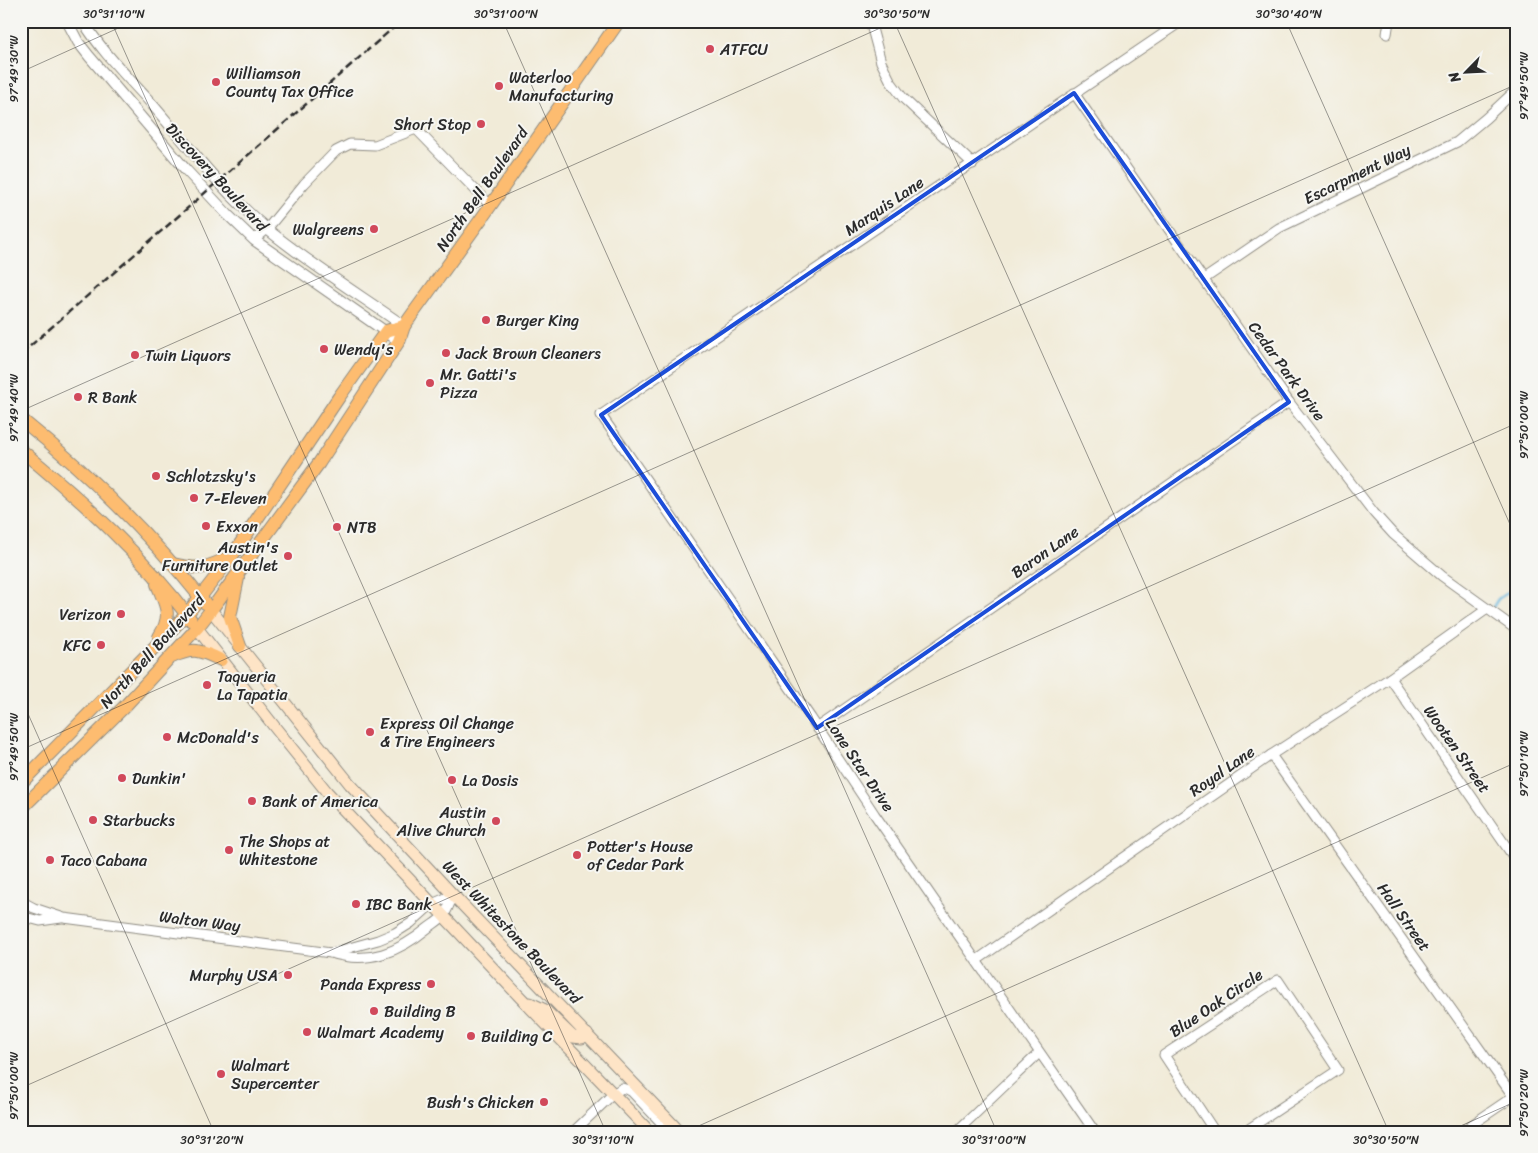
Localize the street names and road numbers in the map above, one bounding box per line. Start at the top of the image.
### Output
street label: Discovery Boulevard [158,115,277,240]
street label: North Bell Boulevard [428,119,537,258]
street label: Escarpment Way [1298,135,1416,213]
street label: Marquis Lane [838,168,930,244]
street label: Cedar Park Drive [1241,315,1333,427]
street label: Baron Lane [1005,518,1085,586]
street label: North Bell Boulevard [92,585,213,715]
street label: Wooten Street [1416,699,1498,799]
street label: Lone Star Drive [818,712,902,818]
street label: Royal Lane [1183,738,1261,804]
street label: West Whitestone Boulevard [435,853,590,1012]
street label: Hall Street [1369,876,1439,958]
street label: Walton Way [158,902,243,940]
street label: Blue Oak Circle [1163,961,1269,1045]

